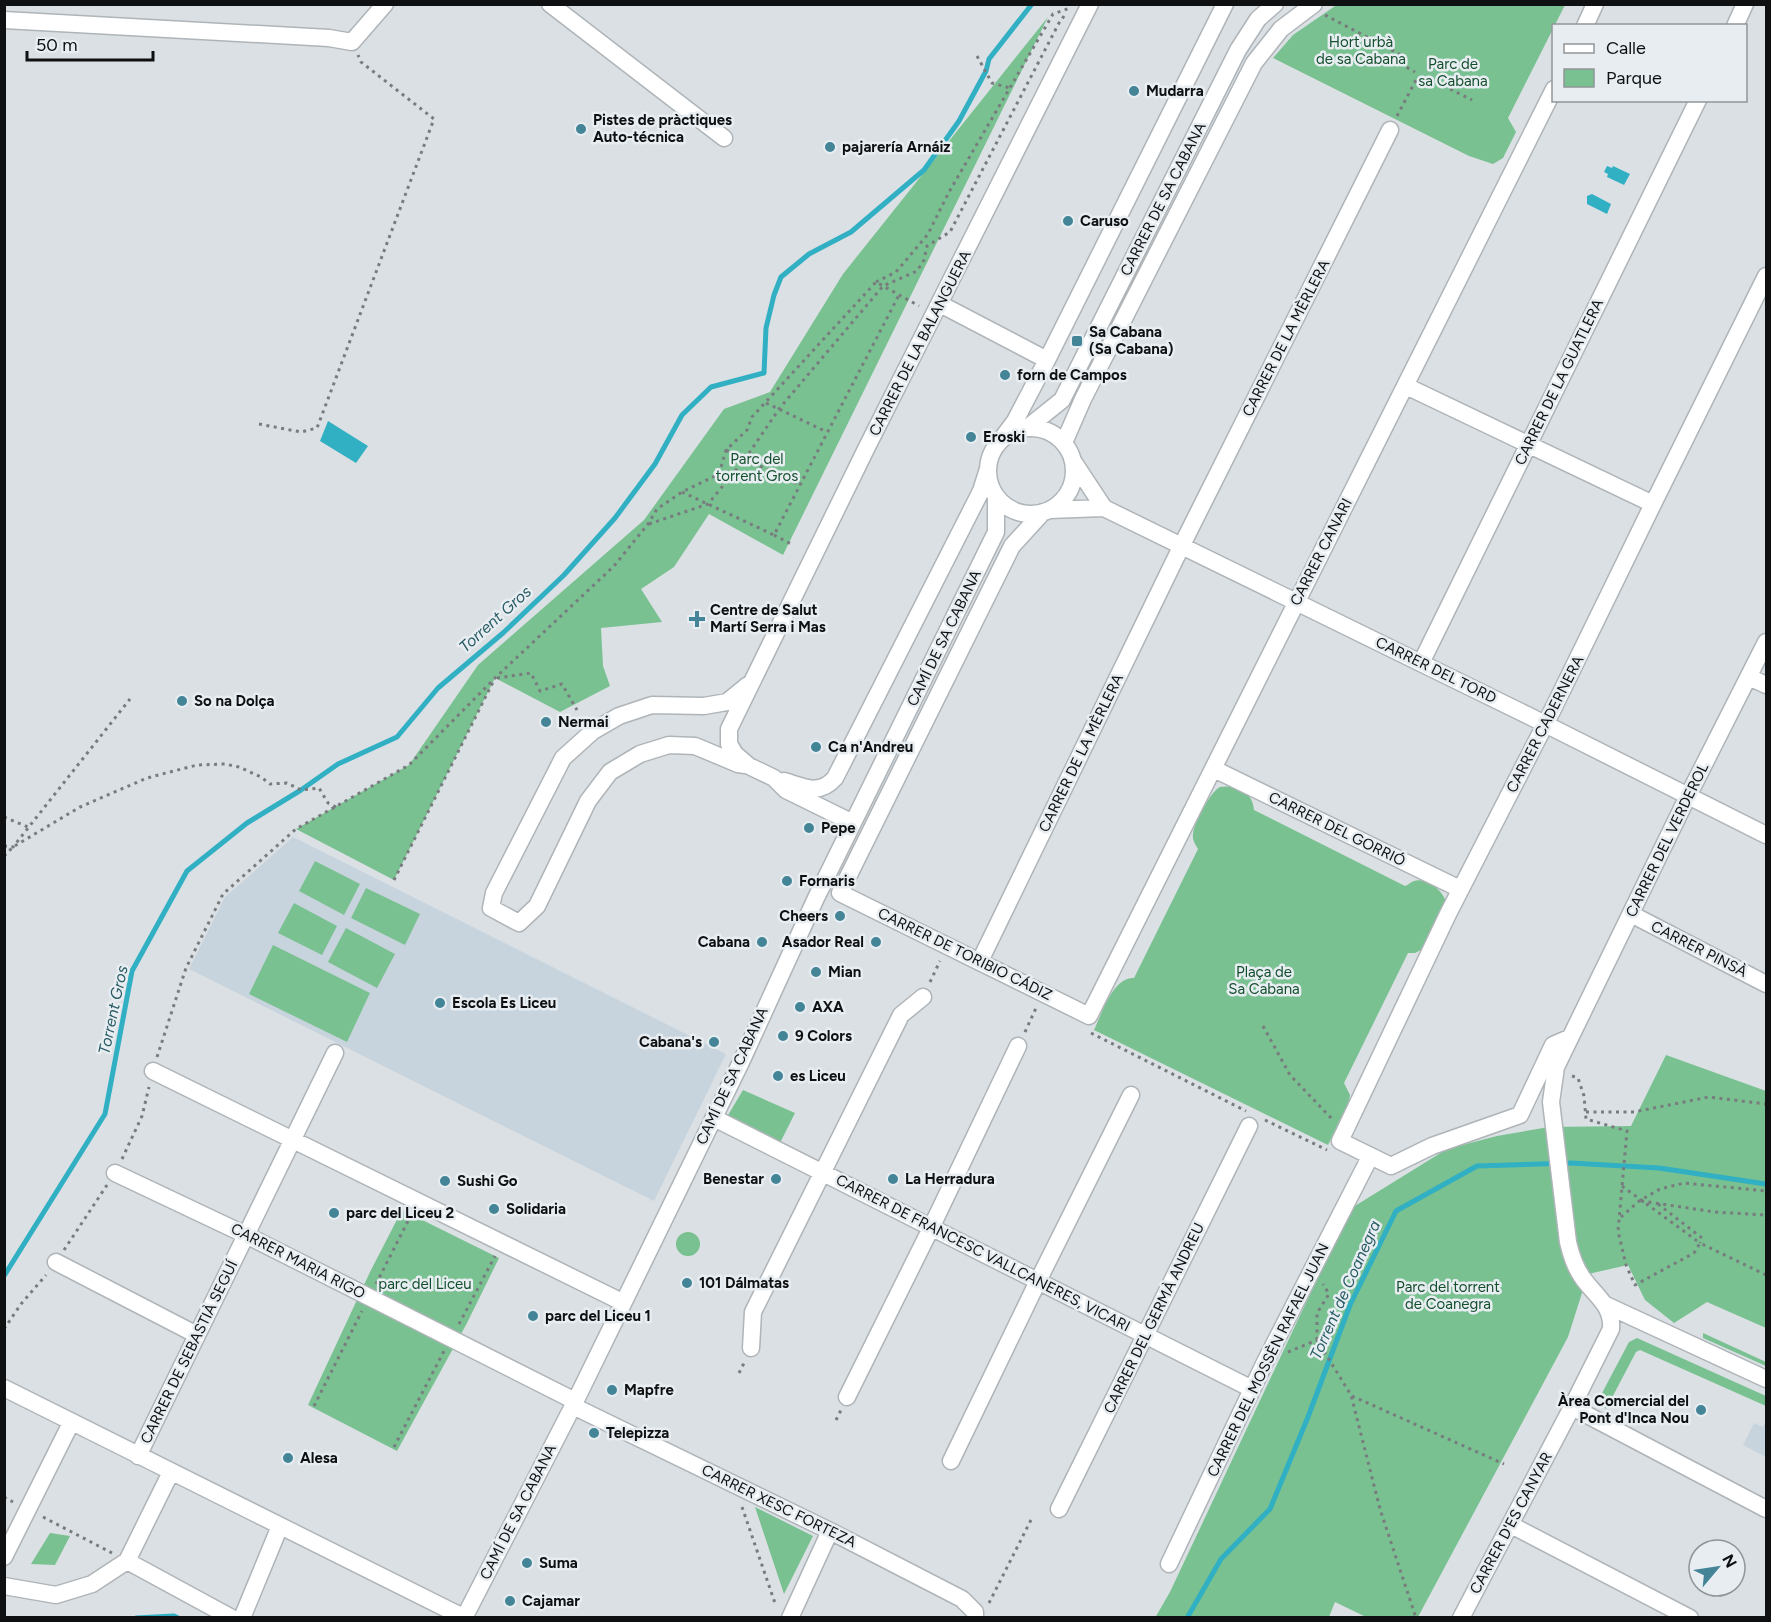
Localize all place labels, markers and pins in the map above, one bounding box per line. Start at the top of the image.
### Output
place label: Mudarra [1146,82,1204,100]
marker: Mudarra [1127,84,1141,98]
place label: Pistes de pràctiques Auto-técnica [593,111,732,146]
marker: Pistes de pràctiques Auto-técnica [574,122,588,136]
place label: pajarería Arnáiz [842,138,950,156]
marker: pajarería Arnáiz [823,140,837,154]
place label: Caruso [1080,212,1129,230]
marker: Caruso [1061,214,1075,228]
place label: Sa Cabana (Sa Cabana) [1089,323,1174,358]
marker: Sa Cabana (Sa Cabana) [1070,334,1084,348]
place label: forn de Campos [1017,366,1127,384]
marker: forn de Campos [998,368,1012,382]
place label: Eroski [983,428,1025,446]
marker: Eroski [964,430,978,444]
place label: Centre de Salut Martí Serra i Mas [710,601,826,636]
marker: Centre de Salut Martí Serra i Mas [688,610,706,628]
place label: So na Dolça [194,692,275,710]
marker: So na Dolça [175,694,189,708]
place label: Nermai [558,713,609,731]
marker: Nermai [539,715,553,729]
place label: Ca n'Andreu [828,738,913,756]
marker: Ca n'Andreu [809,740,823,754]
place label: Pepe [821,819,856,837]
marker: Pepe [802,821,816,835]
place label: Fornaris [799,872,855,890]
marker: Fornaris [780,874,794,888]
place label: Cheers [779,907,828,925]
marker: Cheers [833,909,847,923]
place label: Cabana [698,933,750,951]
place label: Asador Real [782,933,864,951]
marker: Cabana [755,935,769,949]
marker: Asador Real [869,935,883,949]
place label: Mian [828,963,861,981]
marker: Mian [809,965,823,979]
place label: Escola Es Liceu [452,994,556,1012]
marker: Escola Es Liceu [433,996,447,1010]
place label: AXA [812,998,844,1016]
marker: AXA [793,1000,807,1014]
place label: 9 Colors [795,1027,852,1045]
marker: 9 Colors [776,1029,790,1043]
place label: Cabana's [639,1033,702,1051]
marker: Cabana's [707,1035,721,1049]
place label: es Liceu [790,1067,846,1085]
marker: es Liceu [771,1069,785,1083]
place label: Benestar [703,1170,764,1188]
place label: La Herradura [905,1170,995,1188]
place label: Sushi Go [457,1172,518,1190]
marker: Benestar [769,1172,783,1186]
marker: La Herradura [886,1172,900,1186]
marker: Sushi Go [438,1174,452,1188]
place label: Solidaria [506,1200,566,1218]
marker: Solidaria [487,1202,501,1216]
place label: parc del Liceu 2 [346,1204,455,1222]
marker: parc del Liceu 2 [327,1206,341,1220]
place label: 101 Dálmatas [699,1274,789,1292]
marker: 101 Dálmatas [680,1276,694,1290]
place label: parc del Liceu 1 [545,1307,651,1325]
marker: parc del Liceu 1 [526,1309,540,1323]
place label: Mapfre [624,1381,674,1399]
marker: Mapfre [605,1383,619,1397]
place label: Àrea Comercial del Pont d'Inca Nou [1558,1392,1689,1427]
marker: Àrea Comercial del Pont d'Inca Nou [1694,1403,1708,1417]
place label: Telepizza [606,1424,669,1442]
marker: Telepizza [587,1426,601,1440]
place label: Alesa [300,1449,338,1467]
marker: Alesa [281,1451,295,1465]
place label: Suma [539,1554,578,1572]
marker: Suma [520,1556,534,1570]
place label: Cajamar [522,1592,580,1610]
marker: Cajamar [503,1594,517,1608]

